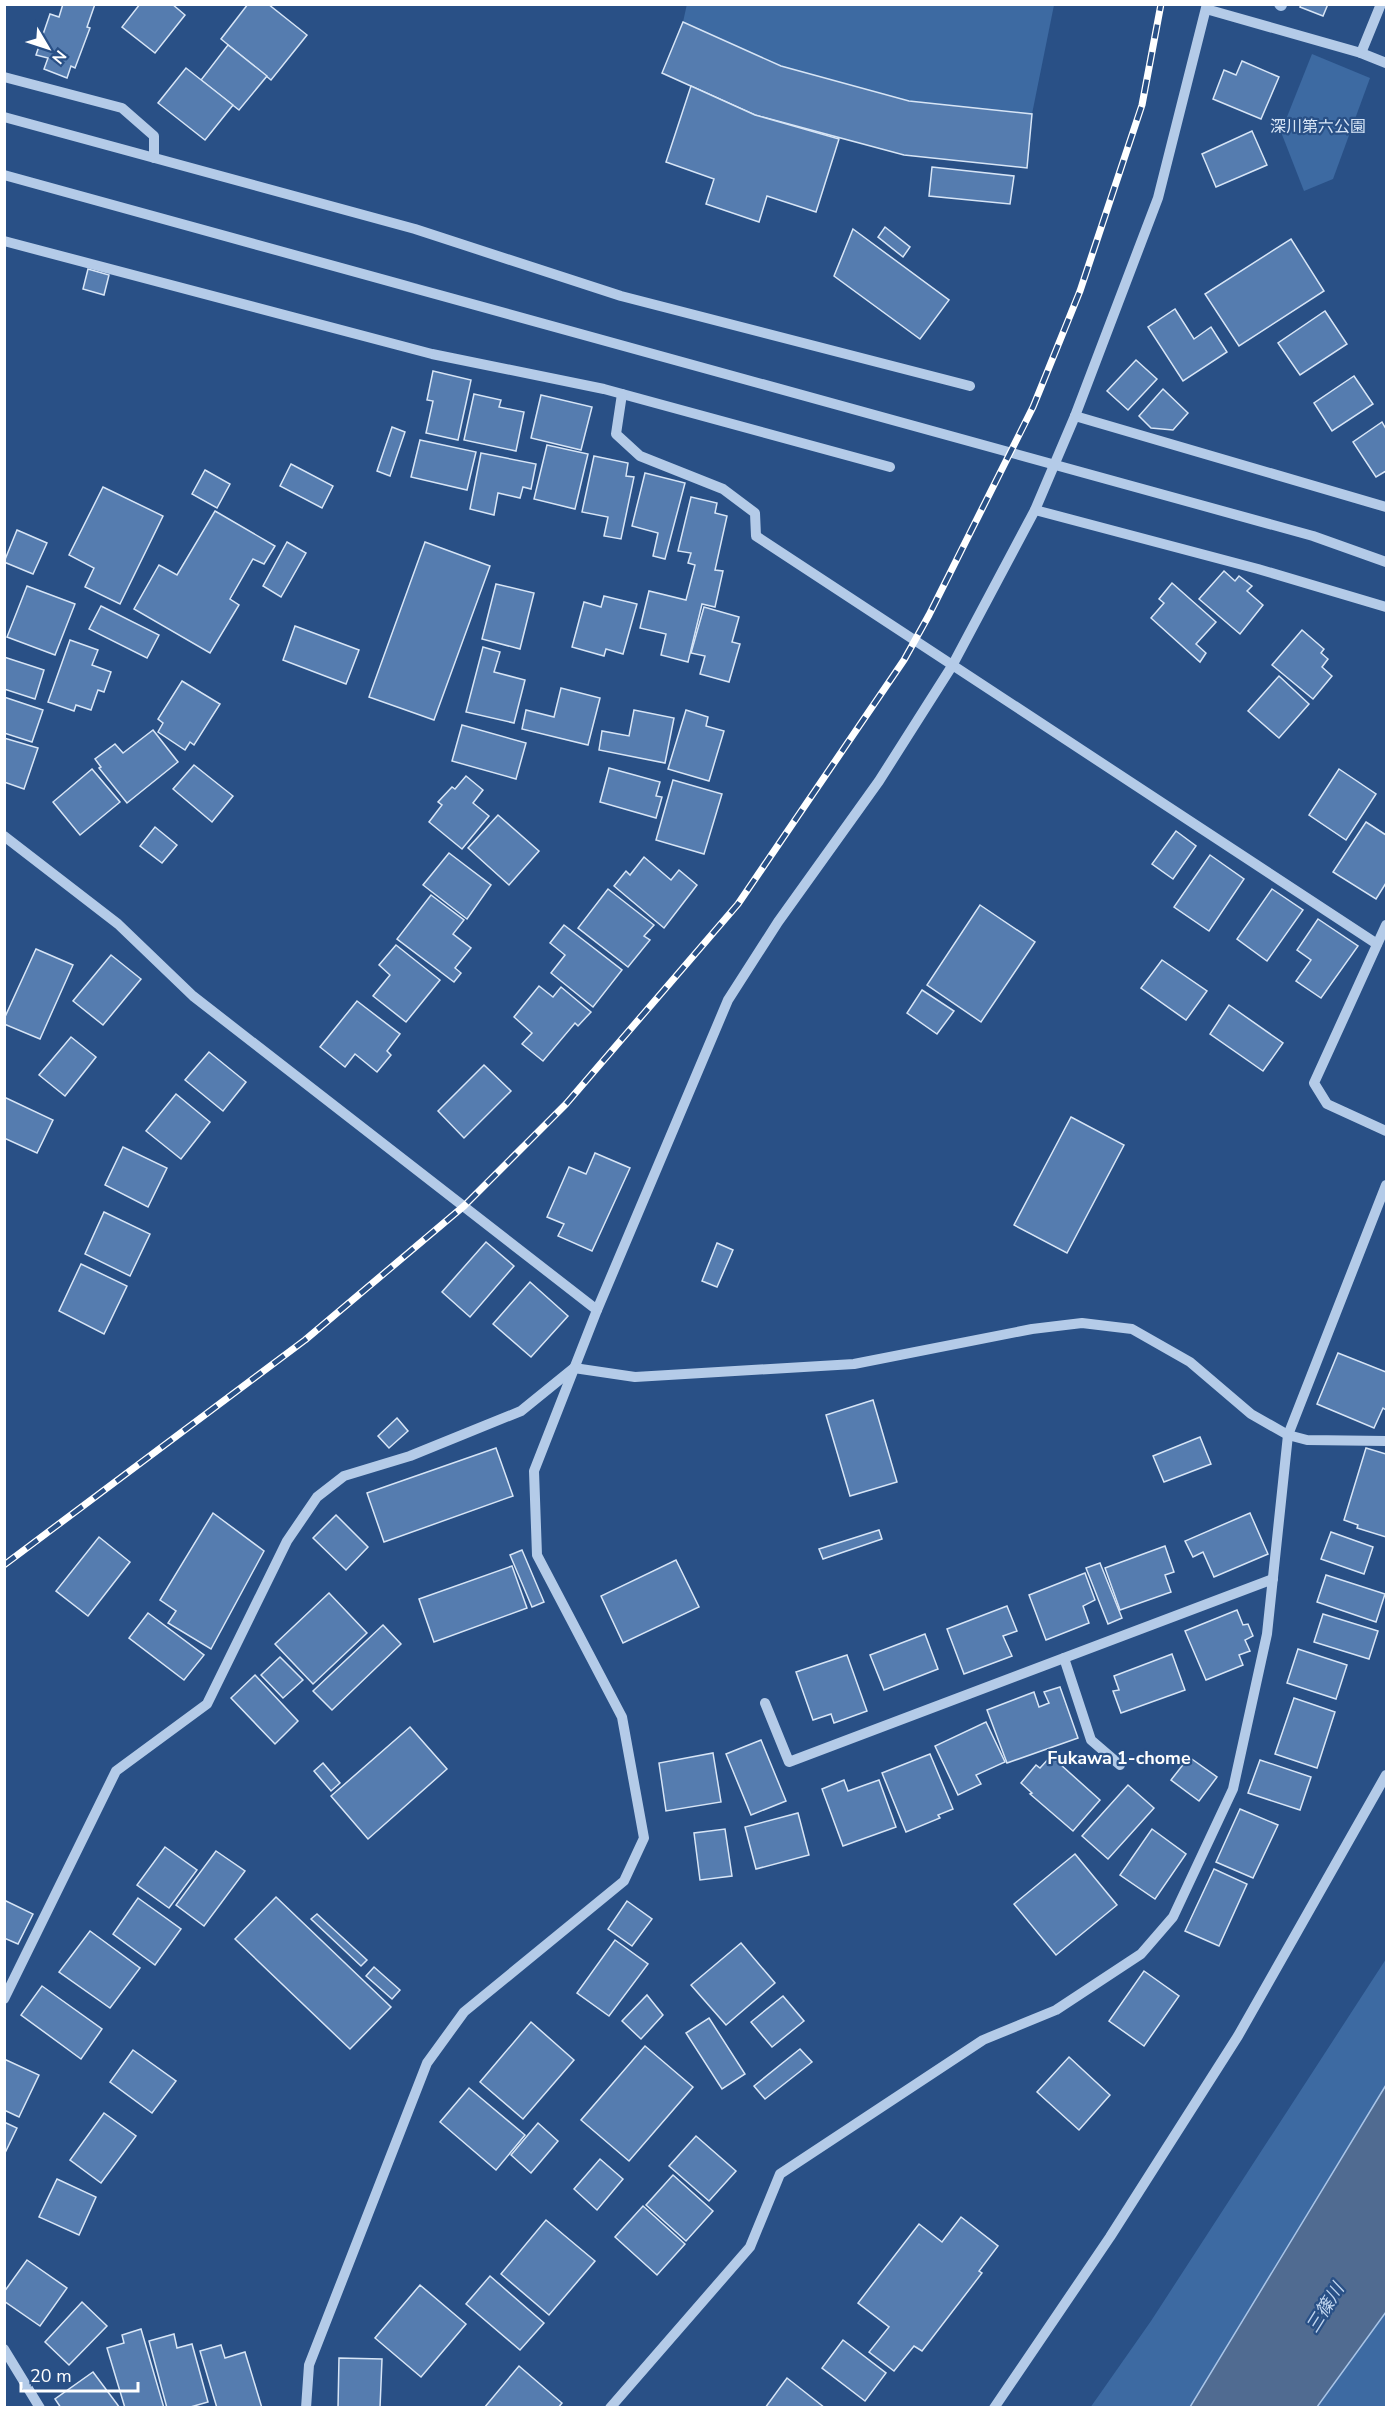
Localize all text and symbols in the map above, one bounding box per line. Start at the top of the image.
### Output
north arrow [18,18,78,78]
text: N [47,45,71,68]
park label: 深川第六公園 [1270,116,1366,138]
district label: Fukawa 1-chome [1047,1746,1191,1770]
water label: 三篠川 [1301,2277,1351,2337]
scale bar [21,2355,138,2393]
text: 20 m [30,2364,72,2388]

